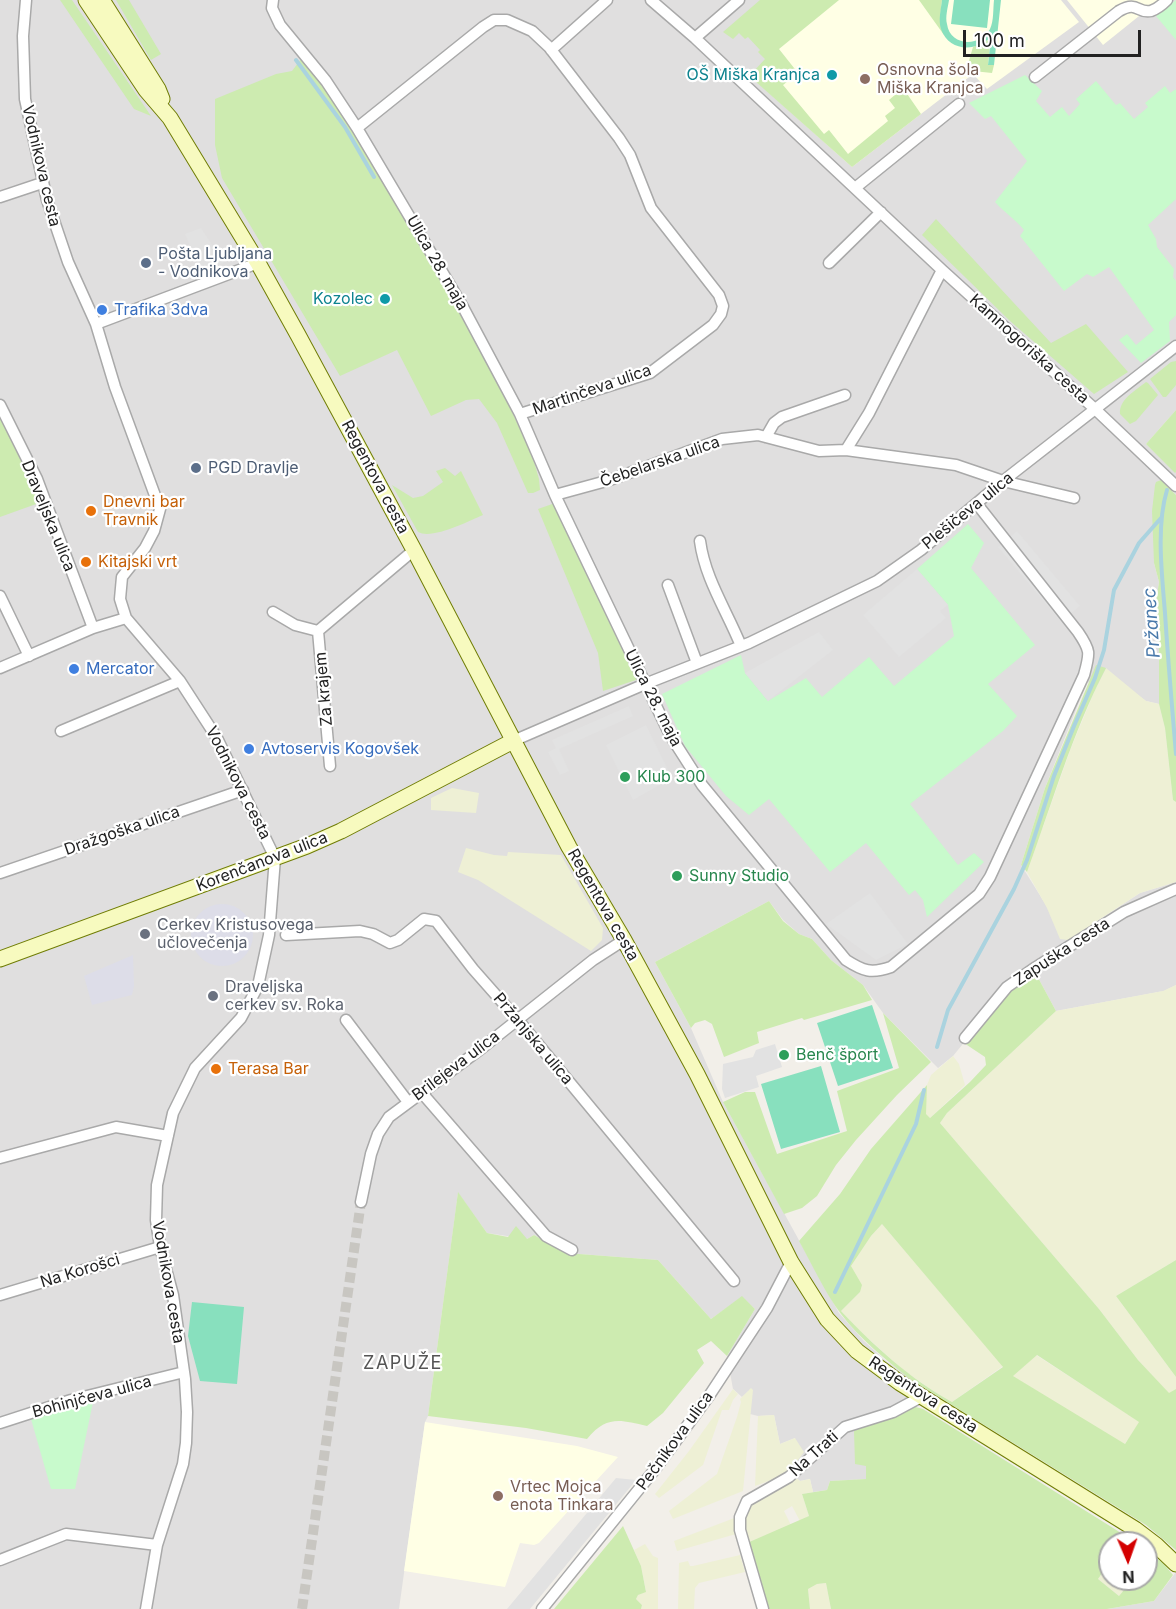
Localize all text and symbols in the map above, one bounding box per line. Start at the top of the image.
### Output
scale bar [966,18,1144,56]
text: 100 m [974,30,1025,51]
place label: Osnovna šola Miška Kranjca [877,60,983,98]
place label: OŠ Miška Kranjca [687,65,820,85]
marker: OŠ Miška Kranjca [825,68,839,82]
marker: Osnovna šola Miška Kranjca [858,72,872,86]
street label: Vodnikova cesta [18,103,64,229]
street label: Ulica 28. maja [402,212,472,314]
place label: Pošta Ljubljana - Vodnikova [158,244,272,282]
marker: Pošta Ljubljana - Vodnikova [139,256,153,270]
place label: Kozolec [313,289,373,309]
street label: Kamnogoriška cesta [965,290,1093,408]
marker: Kozolec [378,292,392,306]
place label: Trafika 3dva [114,300,208,320]
marker: Trafika 3dva [95,303,109,317]
street label: Martinčeva ulica [530,361,654,419]
street label: Regentova cesta [337,417,413,537]
street label: Čebelarska ulica [598,433,722,491]
street label: Draveljska ulica [17,458,79,574]
place label: PGD Dravlje [208,458,299,478]
marker: PGD Dravlje [189,461,203,475]
street label: Plešičeva ulica [919,468,1017,554]
place label: Dnevni bar Travnik [103,492,185,530]
marker: Dnevni bar Travnik [84,504,98,518]
place label: Kitajski vrt [98,552,177,572]
marker: Kitajski vrt [79,555,93,569]
water label: Pržanec [1139,587,1165,659]
street label: Ulica 28. maja [620,646,686,750]
street label: Za krajem [311,651,337,727]
place label: Mercator [86,659,155,679]
marker: Mercator [67,662,81,676]
street label: Vodnikova cesta [201,723,275,843]
place label: Avtoservis Kogovšek [261,739,419,759]
marker: Avtoservis Kogovšek [242,742,256,756]
place label: Klub 300 [637,767,705,787]
marker: Klub 300 [618,770,632,784]
street label: Dražgoška ulica [62,802,182,860]
street label: Korenčanova ulica [194,828,330,896]
street label: Regentova cesta [563,846,643,964]
place label: Sunny Studio [689,866,789,886]
marker: Sunny Studio [670,869,684,883]
street label: Zapuška cesta [1011,914,1113,990]
place label: Cerkev Kristusovega učlovečenja [157,915,314,953]
marker: Cerkev Kristusovega učlovečenja [138,927,152,941]
place label: Draveljska cerkev sv. Roka [225,977,344,1015]
marker: Draveljska cerkev sv. Roka [206,989,220,1003]
street label: Pržanjska ulica [489,989,577,1089]
street label: Brilejeva ulica [408,1027,504,1105]
place label: Benč šport [796,1045,878,1065]
marker: Benč šport [777,1048,791,1062]
place label: Terasa Bar [228,1059,309,1079]
marker: Terasa Bar [209,1062,223,1076]
street label: Vodnikova cesta [148,1219,188,1345]
street label: Na Korošci [38,1250,122,1292]
district label: ZAPUŽE [363,1353,443,1375]
street label: Regentova cesta [865,1353,981,1437]
street label: Bohinjčeva ulica [30,1372,154,1422]
street label: Pečnikova ulica [633,1388,717,1494]
street label: Na Trati [786,1427,842,1481]
place label: Vrtec Mojca enota Tinkara [510,1477,614,1515]
marker: Vrtec Mojca enota Tinkara [491,1489,505,1503]
north arrow [1098,1531,1158,1591]
text: N [1122,1567,1135,1587]

